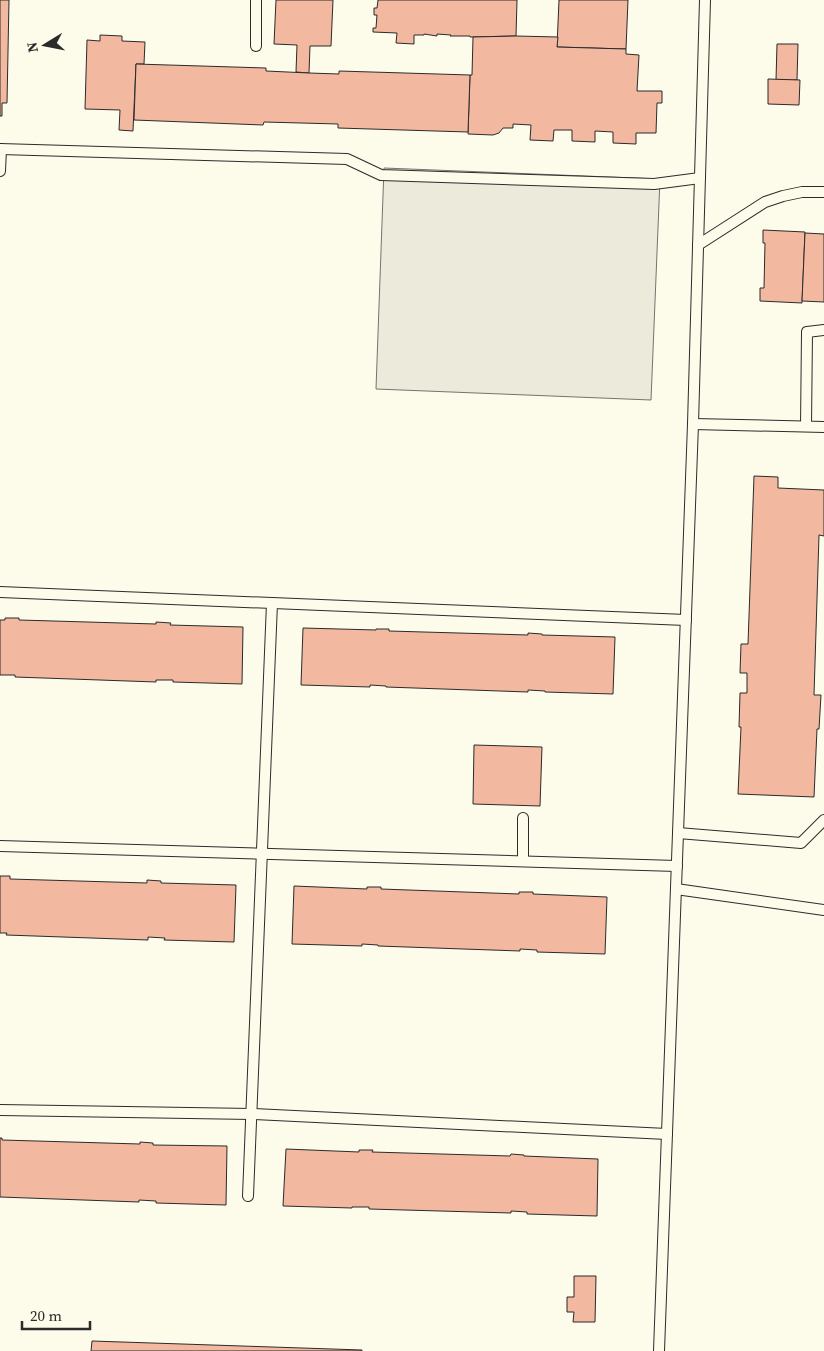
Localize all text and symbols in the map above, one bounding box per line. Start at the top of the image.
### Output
north arrow [20,20,70,70]
text: N [21,40,43,54]
scale bar [22,1298,90,1330]
text: 20 m [30,1305,62,1326]

